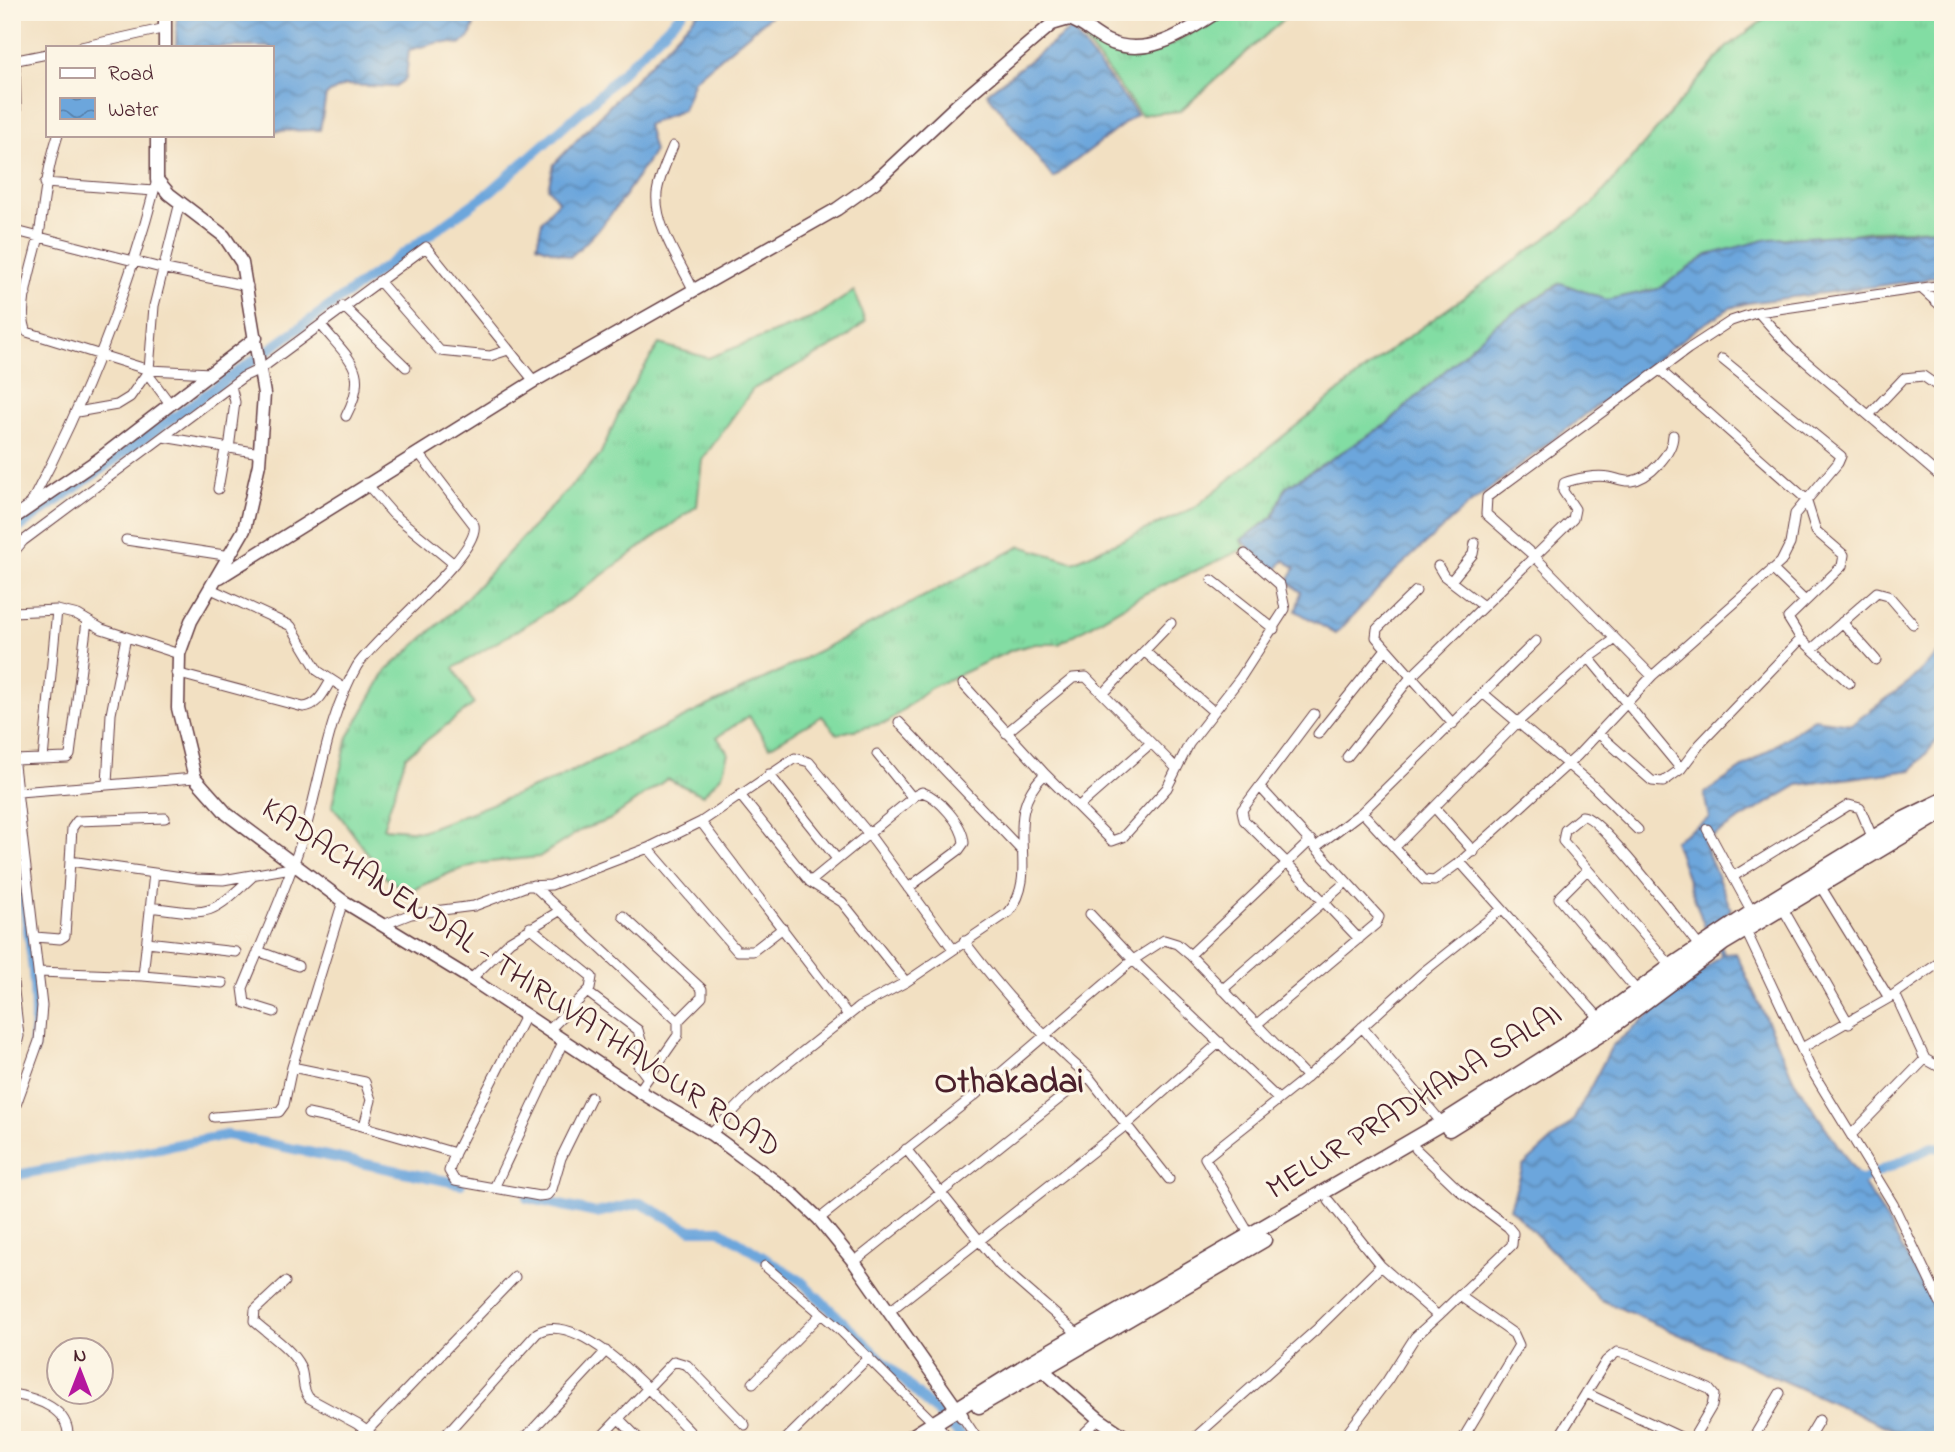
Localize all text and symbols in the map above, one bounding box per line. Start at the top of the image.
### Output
legend [46,46,273,136]
text: Road [108,60,154,90]
text: Water [108,96,159,126]
street label: KADACHANENDAL - THIRUVATHAVOUR ROAD [251,787,789,1171]
street label: MELUR PRADHANA SALAI [1258,993,1572,1213]
district label: Othakadai [934,1058,1084,1109]
north arrow [46,1336,116,1406]
text: N [74,1343,87,1370]

